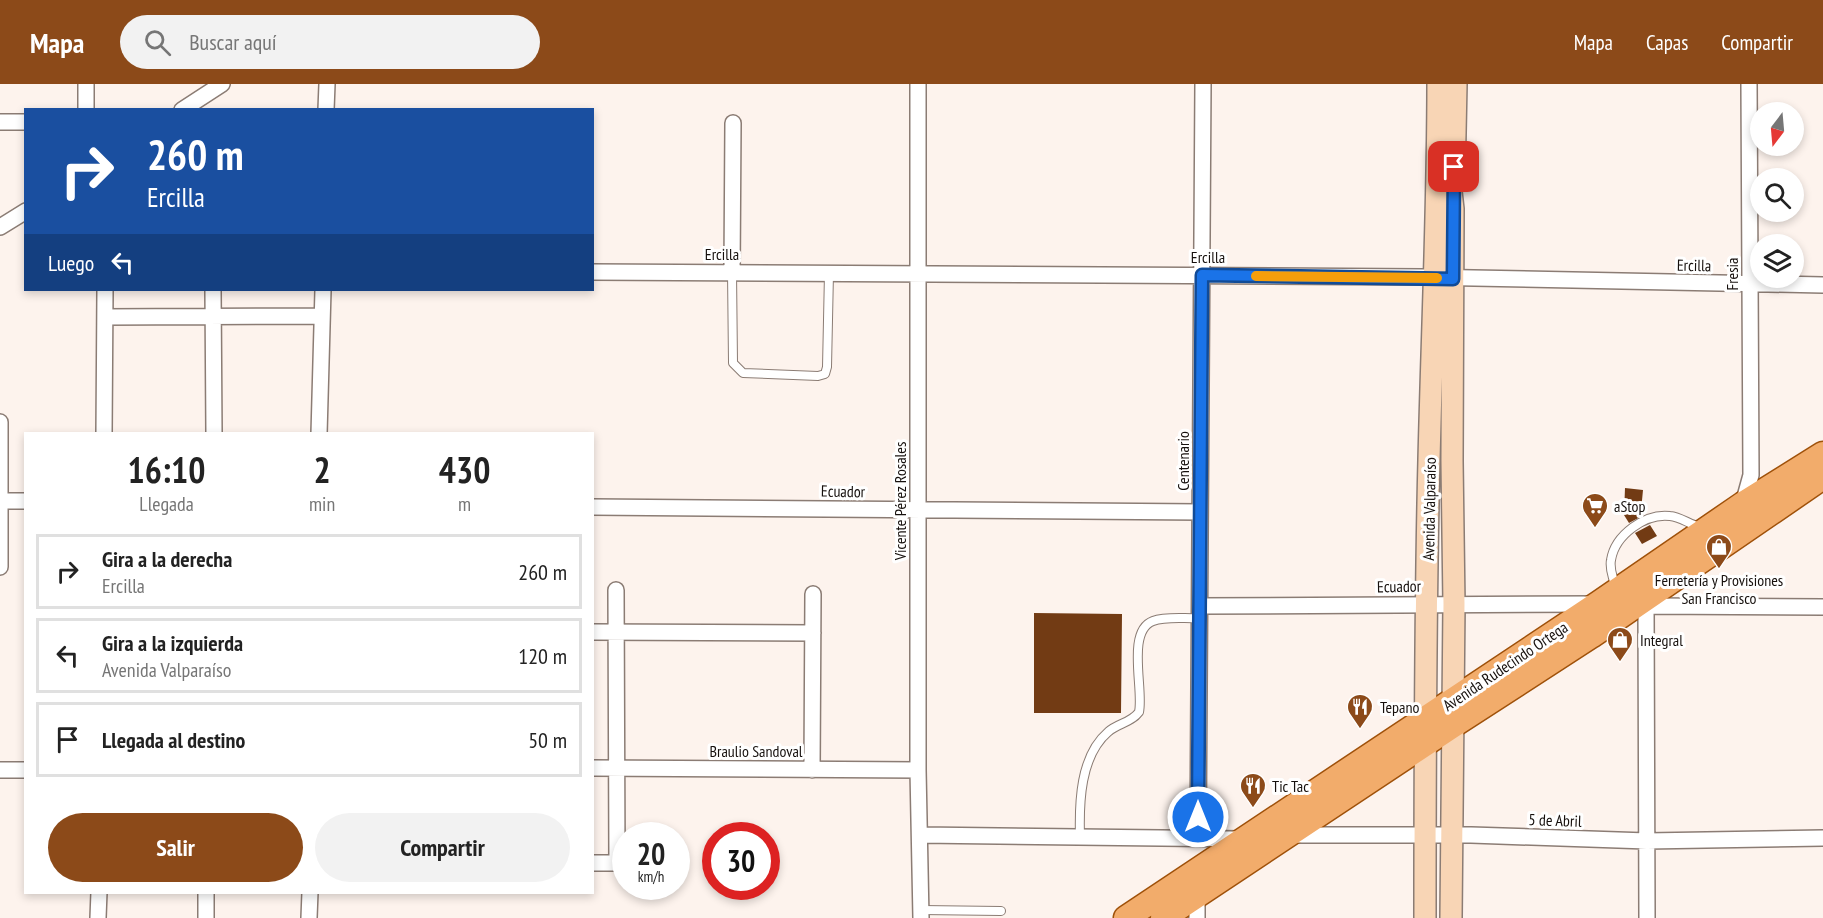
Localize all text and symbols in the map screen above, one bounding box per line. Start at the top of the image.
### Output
search box [120,15,540,69]
text: Mapa [30,24,84,61]
icon: search [141,26,174,59]
text: Buscar aquí [189,28,277,56]
text: Mapa [1574,29,1613,56]
text: Capas [1646,29,1688,56]
text: Compartir [1721,29,1793,56]
north arrow [1750,102,1804,156]
map controls [1750,102,1804,288]
text: 260 m [147,127,244,182]
icon: right [48,132,126,210]
pin [1428,141,1479,192]
icon: arrive [1437,150,1470,183]
button: search [1750,168,1804,222]
text: Ercilla [147,180,205,214]
button: layers [1750,234,1804,288]
street label: Ercilla [705,244,739,264]
icon: left [106,246,139,279]
street label: Ercilla [1191,247,1225,267]
text: Luego [48,249,94,277]
street label: Ercilla [1677,255,1711,275]
street label: Fresia [1722,258,1742,290]
street label: Centenario [1173,431,1193,491]
street label: Vicente Pérez Rosales [890,442,910,561]
text: 16:10 [128,446,205,493]
text: 2 [313,446,331,493]
text: 430 [439,446,490,493]
street label: Avenida Valparaíso [1418,457,1440,561]
street label: Ecuador [821,481,866,501]
text: Llegada [139,491,194,517]
text: min [309,491,335,517]
text: m [458,491,471,517]
supermarket icon: aStop [1580,491,1610,529]
place label: aStop [1614,496,1645,516]
shop icon: Ferretería y Provisiones San Francisco [1704,532,1734,570]
text: Gira a la derecha [102,545,232,573]
icon: right [51,555,84,588]
text: 260 m [518,558,567,586]
place label: Ferretería y Provisiones San Francisco [1655,570,1783,608]
text: Ercilla [102,573,145,599]
street label: Ecuador [1377,576,1422,596]
street label: Avenida Rudecindo Ortega [1439,617,1571,715]
shop icon: Integral [1605,625,1635,663]
text: Gira a la izquierda [102,629,243,657]
place label: Integral [1640,630,1683,650]
icon: left [51,639,84,672]
text: 120 m [518,642,567,670]
text: Avenida Valparaíso [102,657,231,683]
restaurant icon: Tepano [1345,692,1375,730]
place label: Tepano [1380,697,1419,717]
icon: arrive [51,723,84,756]
text: Llegada al destino [102,726,245,754]
text: 50 m [528,726,567,754]
street label: Braulio Sandoval [709,741,803,761]
restaurant icon: Tic Tac [1238,771,1268,809]
place label: Tic Tac [1272,776,1309,796]
position arrow [1166,785,1230,849]
street label: 5 de Abril [1528,809,1582,831]
button: Salir [48,813,303,882]
button: Compartir [315,813,570,882]
speed limit sign: 30 [702,822,780,900]
text: 20 [637,834,665,873]
text: km/h [638,867,664,886]

